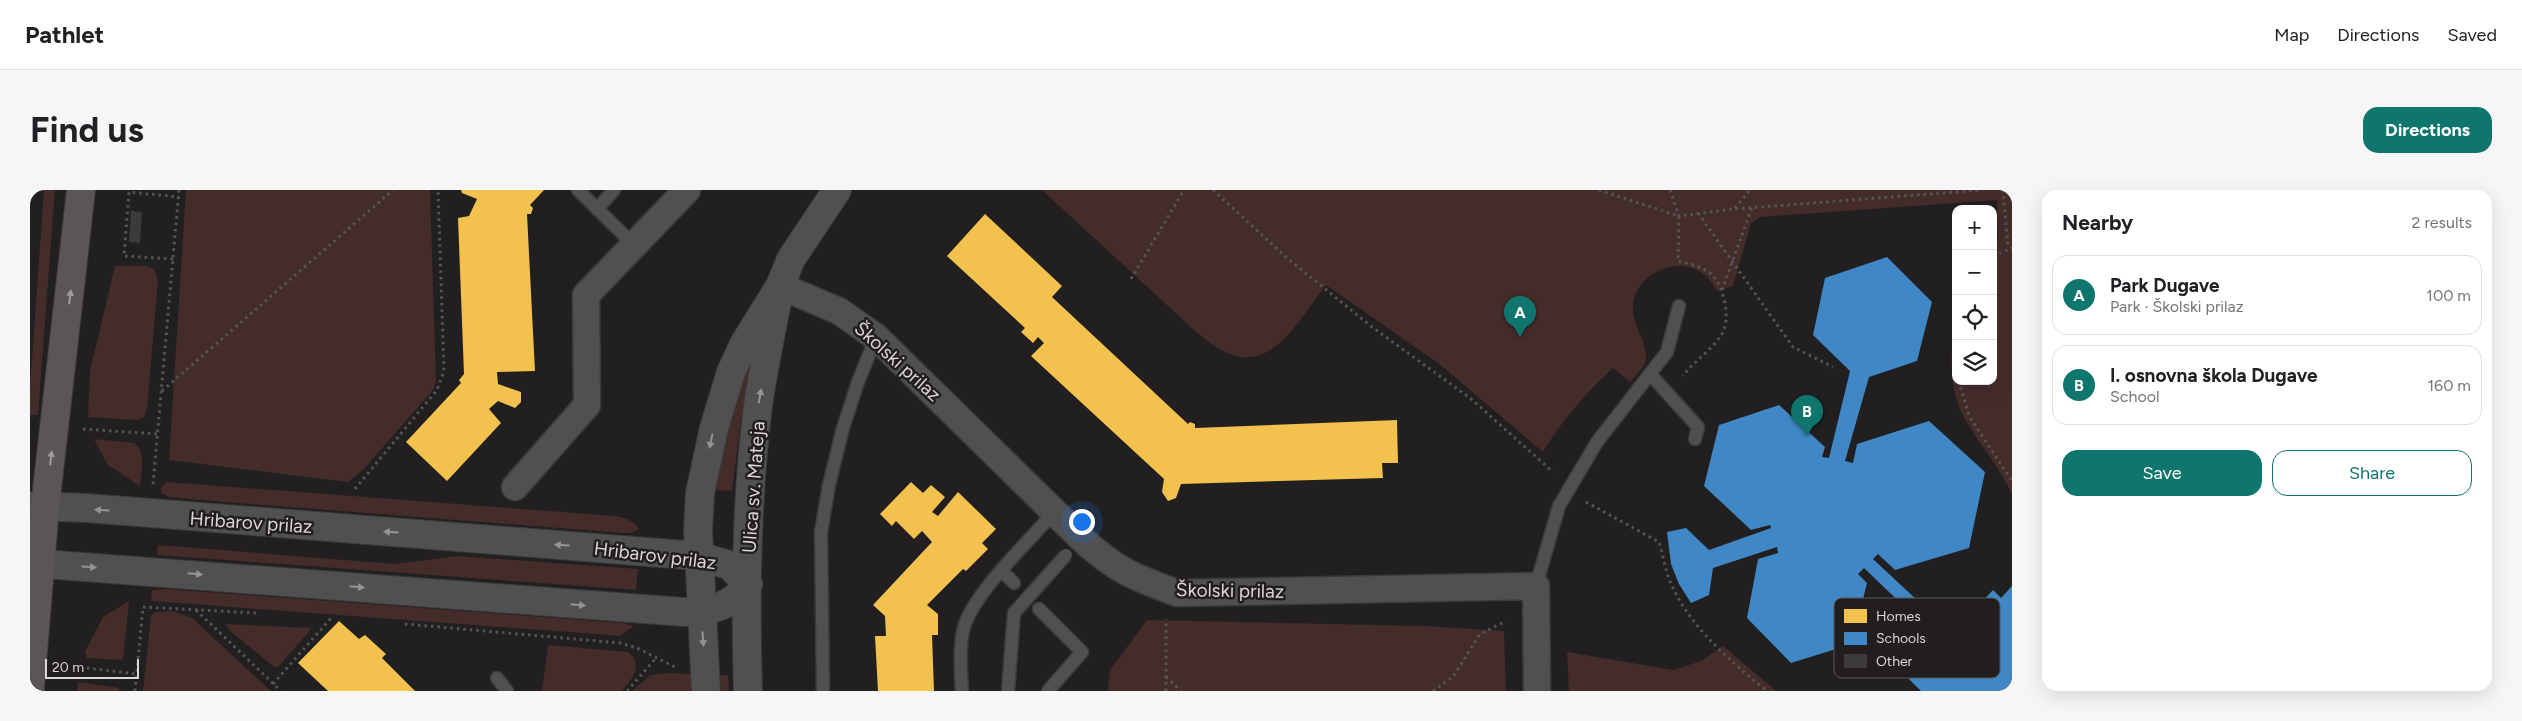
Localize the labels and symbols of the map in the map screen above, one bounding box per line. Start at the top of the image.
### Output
one-way arrow [66,289,74,305]
pin: A [1504,296,1536,337]
street label: Školski prilaz [850,317,946,406]
one-way arrow [756,388,764,404]
pin: B [1791,395,1823,436]
street label: Ulica sv. Mateja [737,420,770,554]
one-way arrow [707,434,715,449]
one-way arrow [47,450,55,466]
one-way arrow [94,505,110,513]
street label: Hribarov prilaz [189,507,313,538]
your location [1069,509,1095,535]
one-way arrow [382,528,398,536]
street label: Hribarov prilaz [593,537,717,574]
one-way arrow [554,540,570,548]
one-way arrow [82,563,98,571]
one-way arrow [187,570,203,578]
street label: Školski prilaz [1176,578,1284,603]
one-way arrow [349,583,365,591]
legend [1834,598,2000,678]
one-way arrow [570,601,586,609]
text: Homes [1876,608,1921,625]
text: Schools [1876,630,1926,647]
one-way arrow [699,632,707,648]
text: Other [1876,653,1913,670]
scale bar [45,656,139,679]

